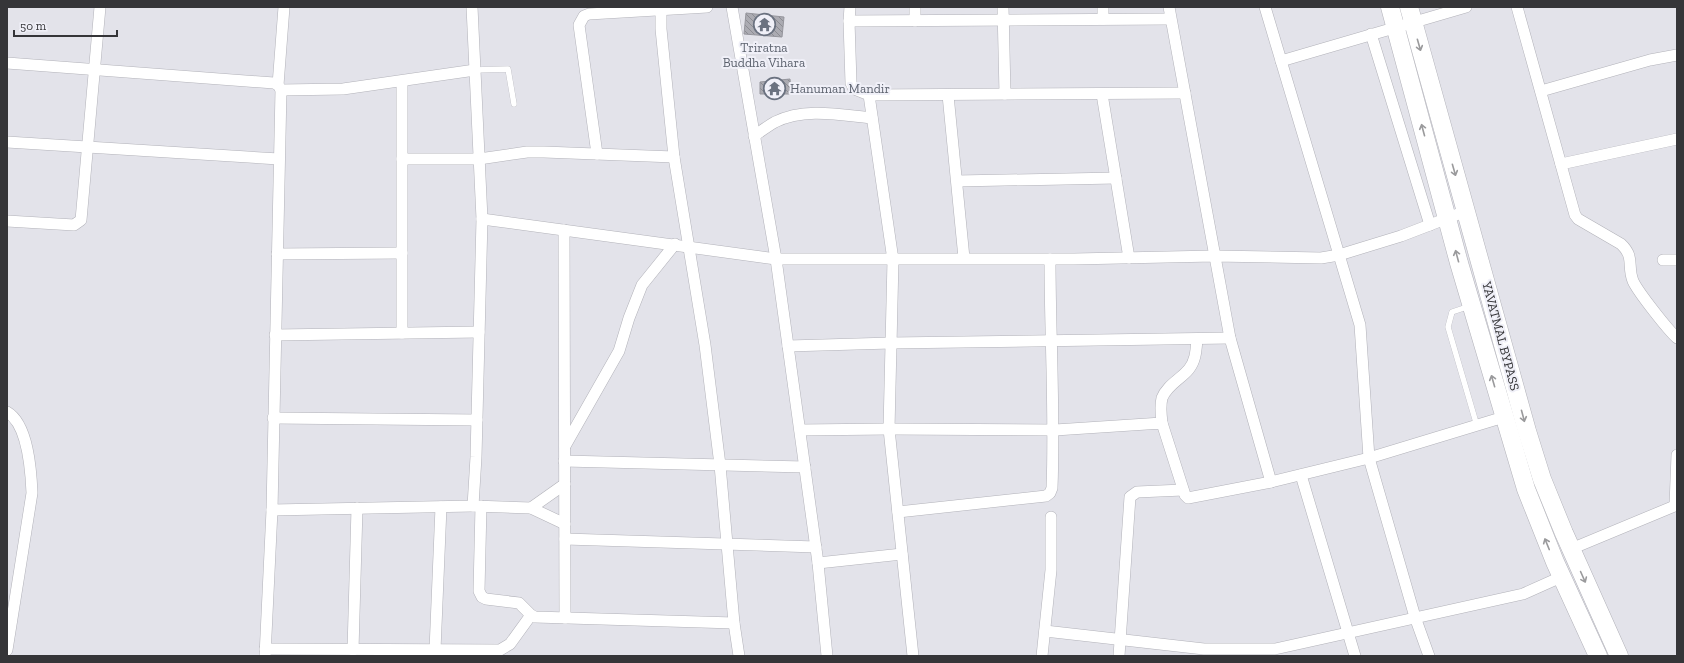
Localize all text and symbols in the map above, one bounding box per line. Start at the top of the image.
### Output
scale bar [14,12,117,38]
temple icon: Triratna Buddha Vihara [751,12,777,38]
text: 50 m [20,19,47,33]
one-way arrow [1416,38,1423,51]
place label: Triratna Buddha Vihara [723,40,806,70]
temple icon: Hanuman Mandir [762,75,788,101]
place label: Hanuman Mandir [790,81,890,96]
one-way arrow [1419,124,1427,137]
one-way arrow [1451,163,1459,176]
one-way arrow [1453,250,1461,263]
street label: YAVATMAL BYPASS [1479,279,1523,392]
one-way arrow [1489,375,1496,388]
one-way arrow [1519,410,1527,423]
one-way arrow [1543,538,1551,550]
one-way arrow [1580,571,1588,583]

